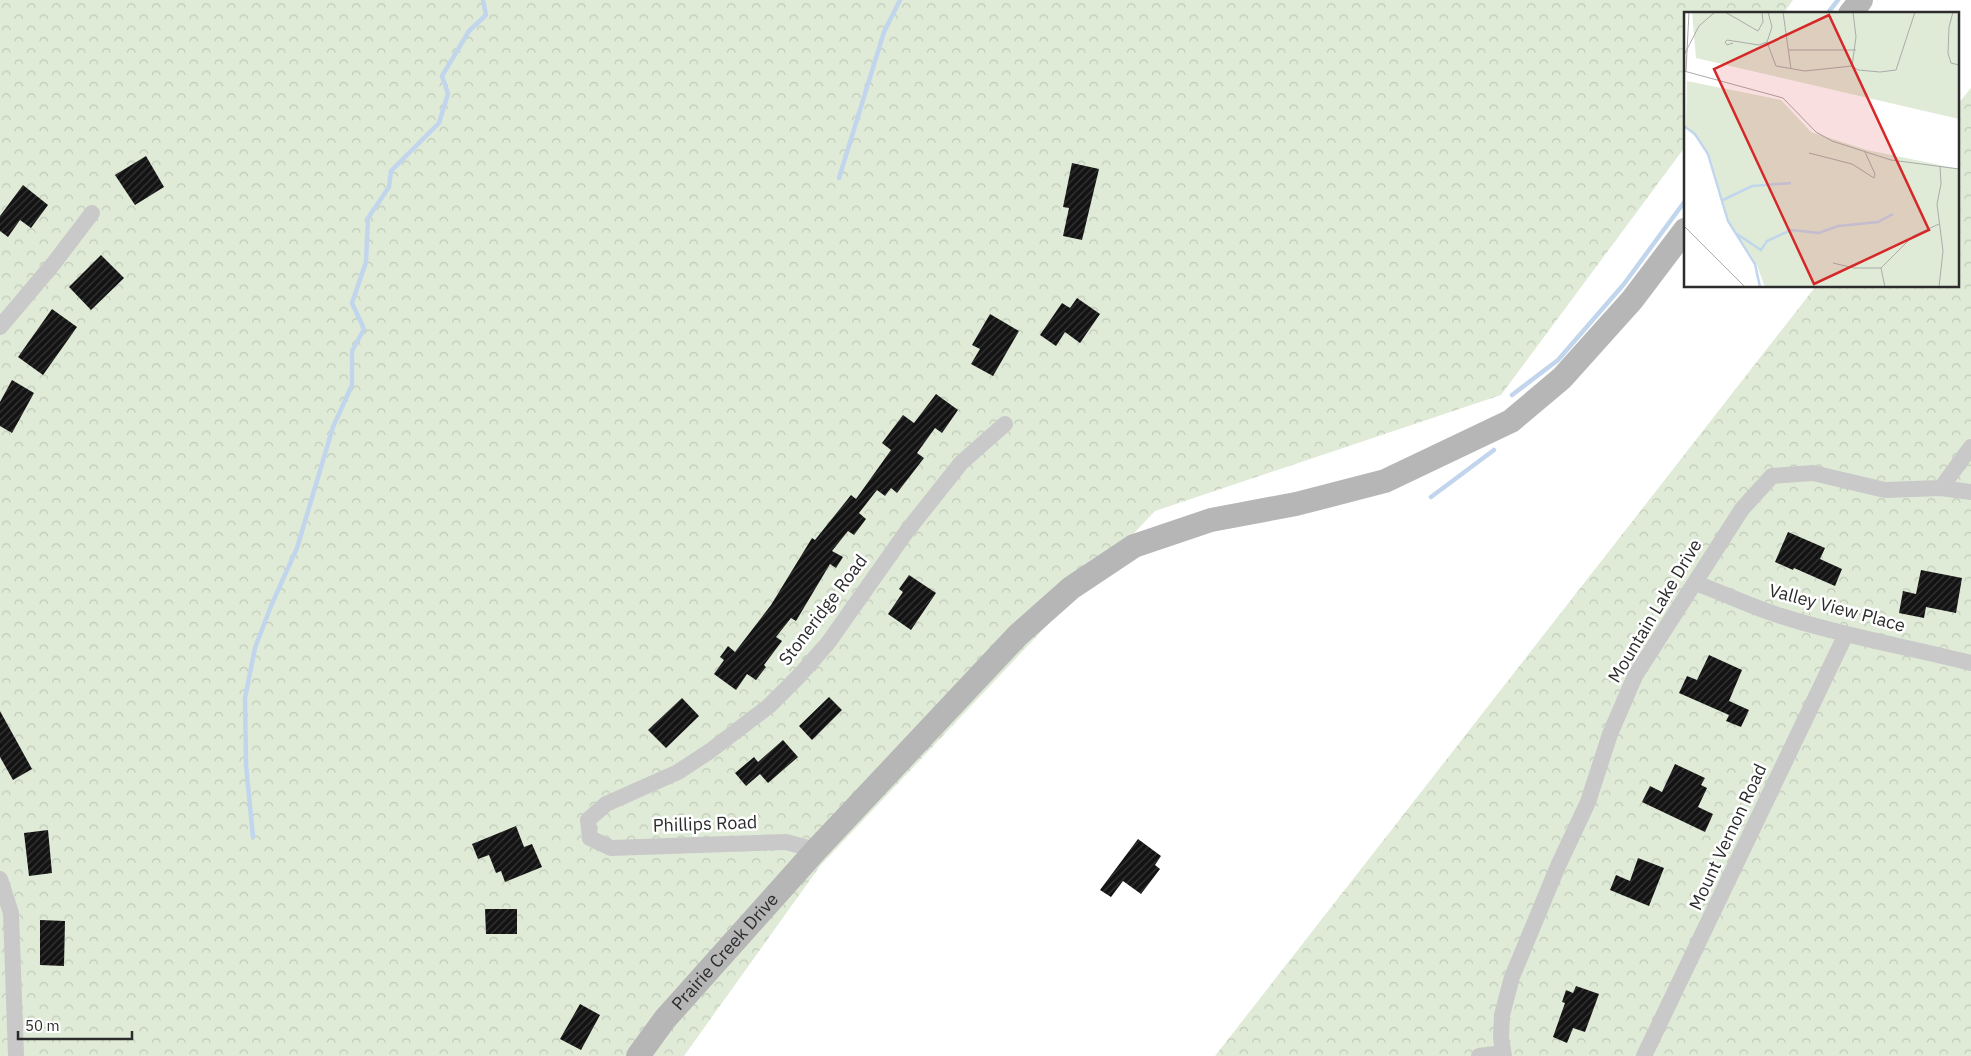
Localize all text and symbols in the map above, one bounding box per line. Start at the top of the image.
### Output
inset map [1684,12,1958,288]
street label: Mountain Lake Drive [1603,535,1707,687]
street label: Stoneridge Road [773,550,872,670]
street label: Valley View Place [1766,578,1908,637]
street label: Mount Vernon Road [1684,760,1772,914]
street label: Phillips Road [652,810,758,837]
street label: Prairie Creek Drive [666,888,783,1015]
scale bar [18,1008,131,1040]
text: 50 m [25,1016,60,1035]

